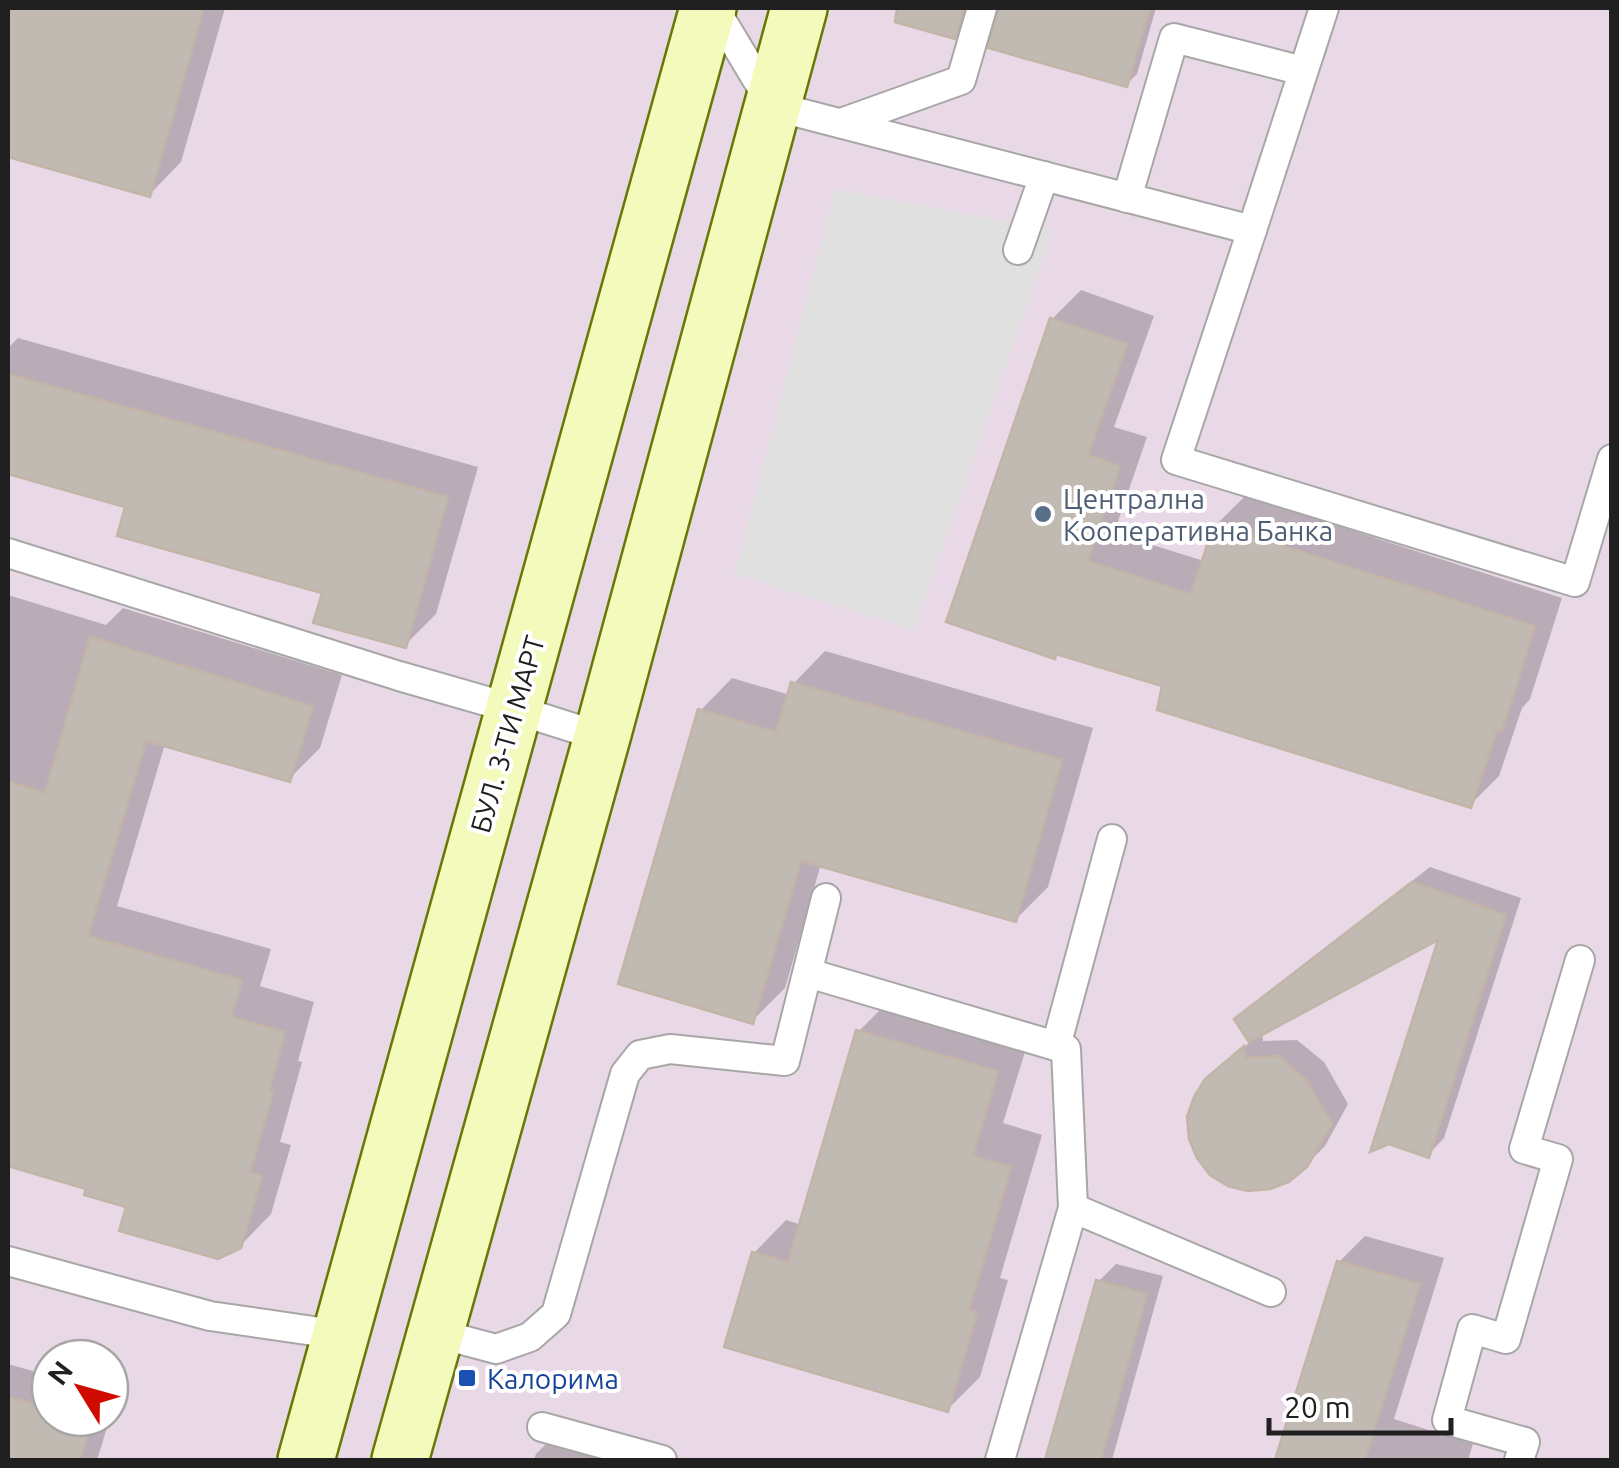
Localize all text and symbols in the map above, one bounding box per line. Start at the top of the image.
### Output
place label: Централна Кооперативна Банка [1063,483,1333,546]
marker: Централна Кооперативна Банка [1032,503,1054,525]
street label: БУЛ. 3-ТИ МАРТ [464,631,550,836]
north arrow [30,1338,130,1438]
text: N [41,1355,78,1390]
place label: Калорима [487,1363,619,1394]
marker: Калорима [456,1367,478,1389]
scale bar [1269,1373,1452,1435]
text: 20 m [1284,1390,1351,1424]

